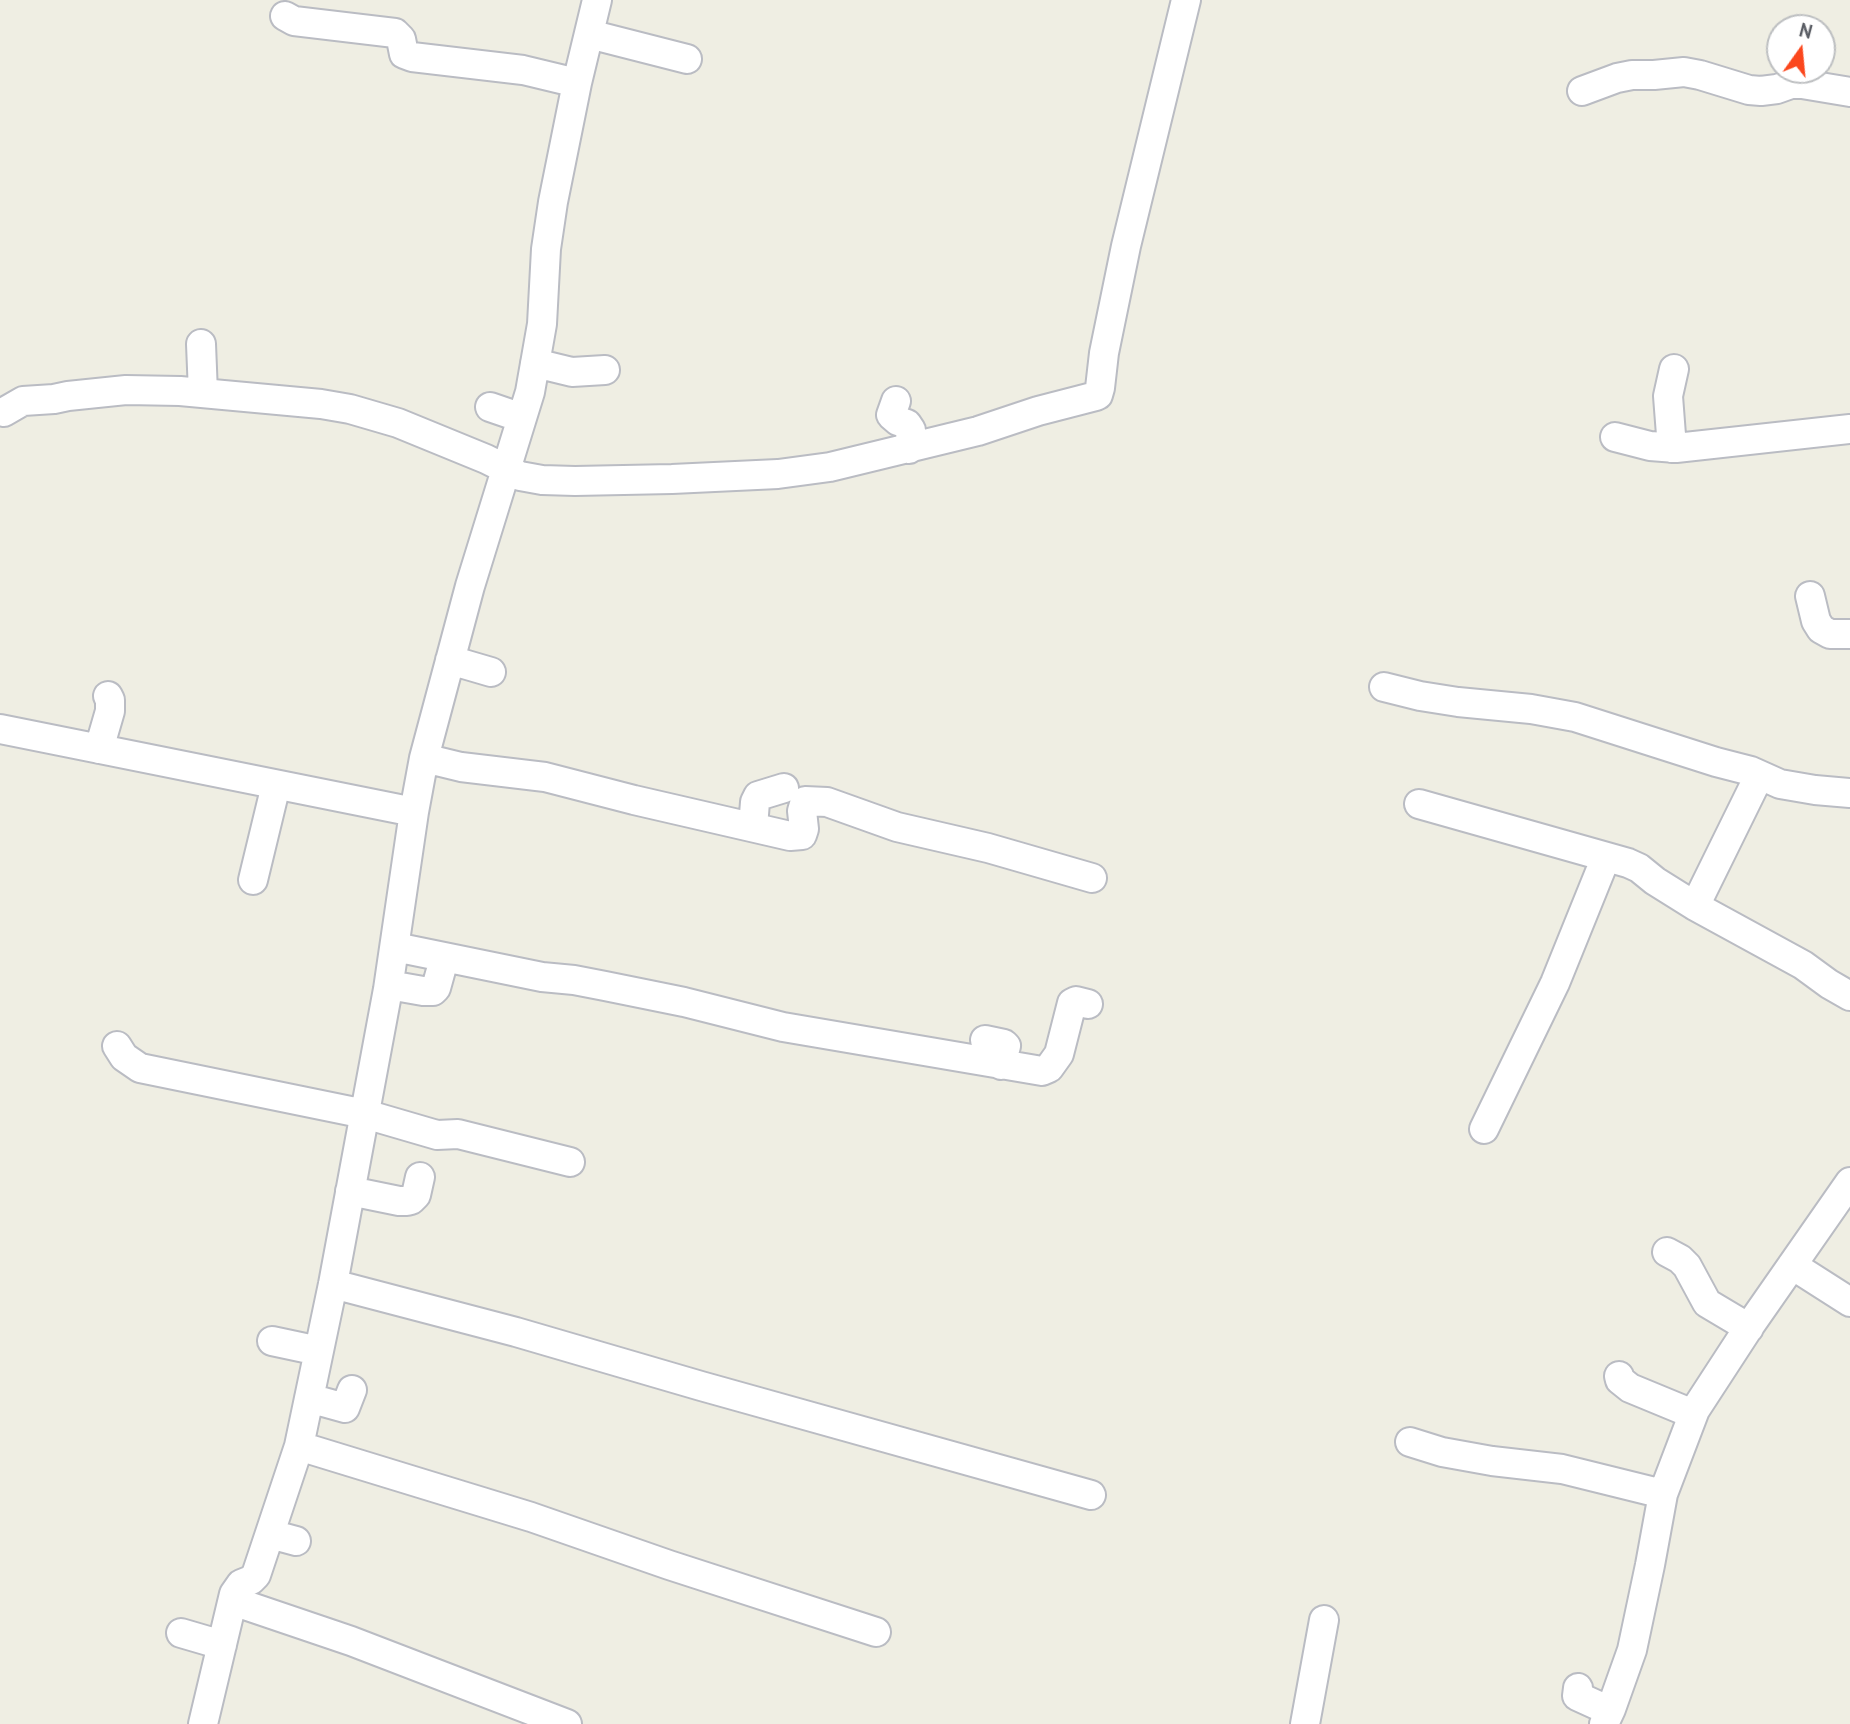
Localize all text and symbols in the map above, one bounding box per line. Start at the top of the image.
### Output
north arrow [1766,14,1836,84]
text: N [1797,17,1815,44]

